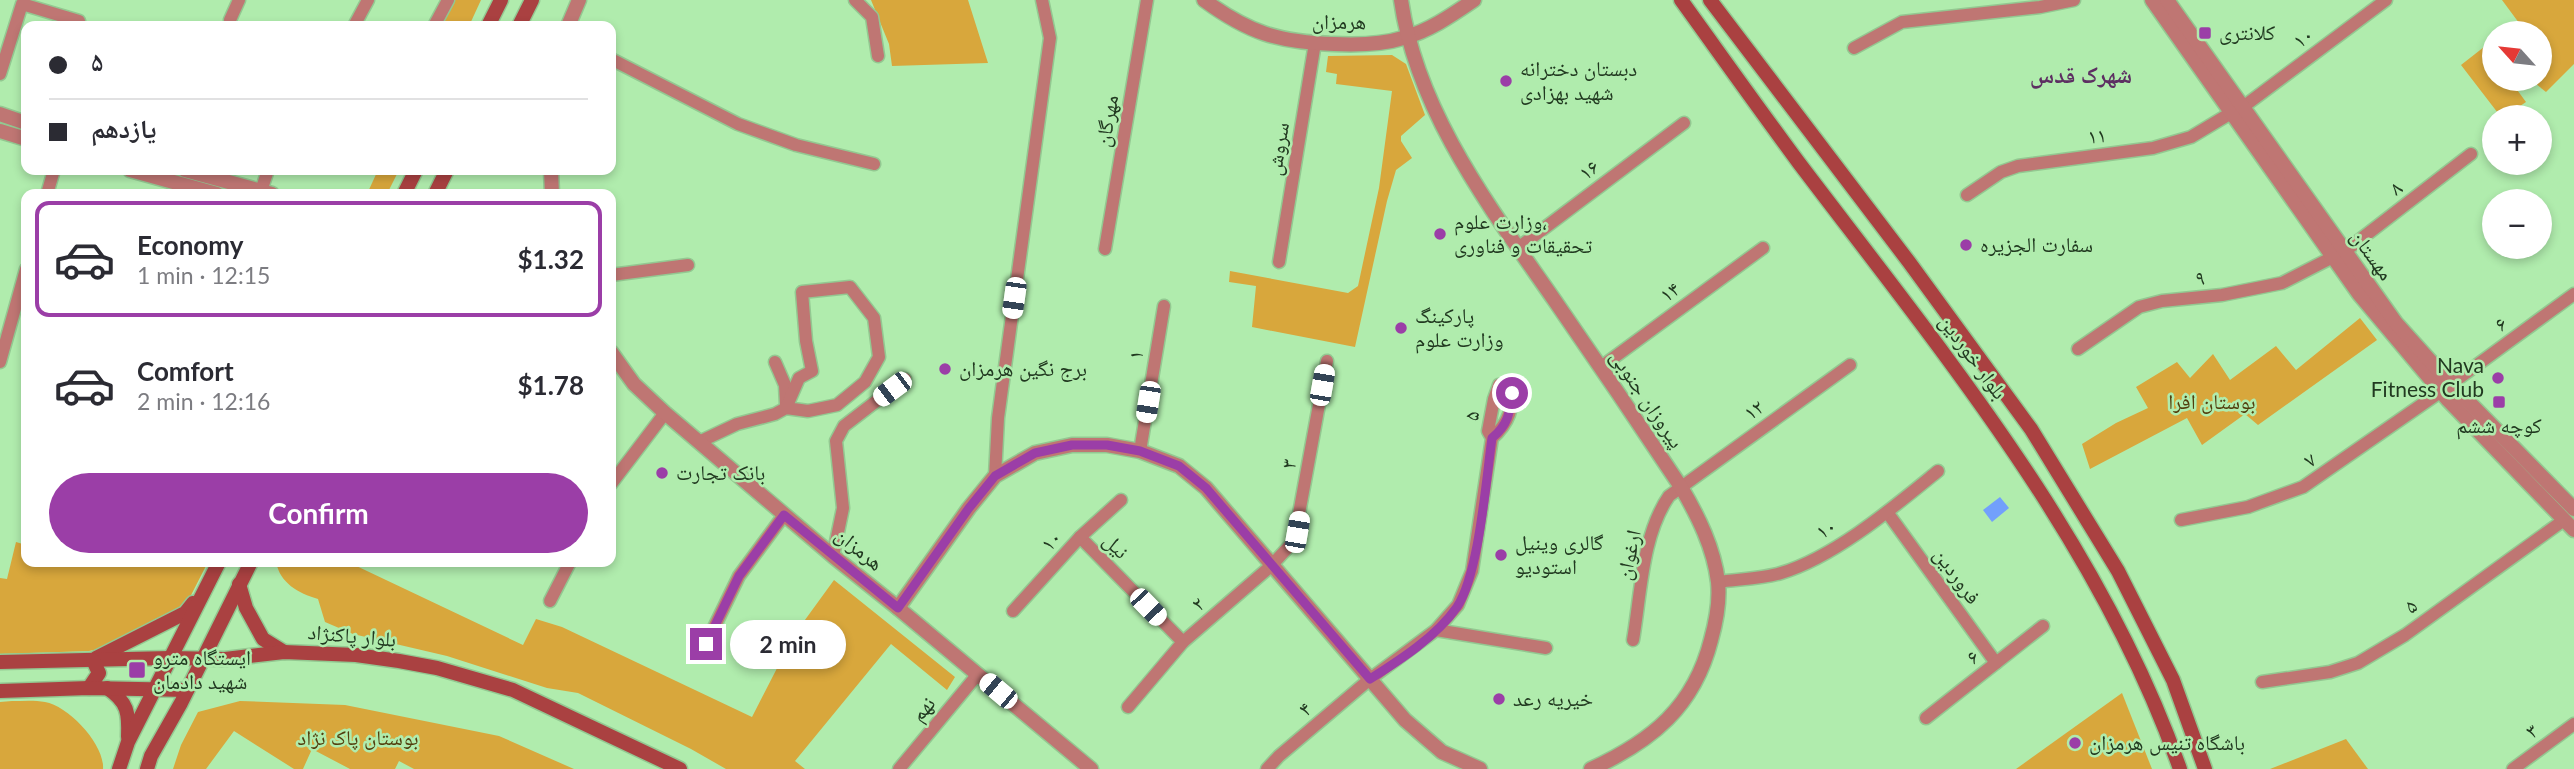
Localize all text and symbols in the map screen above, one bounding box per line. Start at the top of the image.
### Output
street label: هرمزان [1312,8,1366,34]
place label: کلانتری [2219,19,2276,45]
street label: ۱۰ [2287,21,2317,52]
north arrow [2482,21,2552,91]
map controls [2482,21,2552,259]
marker: کلانتری [2197,25,2213,41]
text: ۵ [91,45,104,77]
place label: دبستان دخترانه شهید بهزادی [1520,55,1637,105]
district label: شهرک قدس [2030,60,2132,89]
marker: دبستان دخترانه شهید بهزادی [1498,73,1514,89]
street label: مهرگان [1089,93,1123,149]
button: + [2482,105,2552,175]
text: یازدهم [91,112,156,144]
street label: سروش [1260,120,1295,177]
street label: ۱۱ [2086,121,2108,148]
street label: ۱۶ [1573,153,1603,184]
street label: ۸ [2384,174,2406,200]
button: − [2482,189,2552,259]
place label: وزارت علوم، تحقیقات و فناوری [1454,208,1592,258]
street label: مهستان [2346,224,2400,285]
marker: وزارت علوم، تحقیقات و فناوری [1432,226,1448,242]
icon: car [53,228,116,291]
text: Economy [137,229,243,261]
place label: سفارت الجزیره [1980,231,2093,256]
marker: سفارت الجزیره [1958,237,1974,253]
text: $1.32 [518,243,584,275]
text: 1 min · 12:15 [137,261,270,289]
street label: ۹ [2194,264,2206,289]
street label: ۱۴ [1654,275,1684,306]
car [1001,276,1028,320]
place label: پارکینگ وزارت علوم [1415,302,1503,354]
street label: بلوار خوردین [1933,309,2013,405]
street label: ۶ [2489,310,2511,336]
marker: پارکینگ وزارت علوم [1393,320,1409,336]
street label: پیروزان جنوبی [1605,344,1690,453]
street label: ۱ [1121,348,1148,362]
place label: Nava Fitness Club [2371,352,2484,401]
icon: car [53,354,116,417]
text: Comfort [137,355,234,387]
place label: برج نگین هرمزان [959,355,1087,382]
marker: برج نگین هرمزان [937,361,953,377]
car [1309,362,1336,408]
car [869,368,916,410]
text: $1.78 [518,369,584,401]
marker: Nava Fitness Club [2490,370,2506,386]
route start [1496,377,1528,409]
car [1135,380,1162,424]
text: 2 min · 12:16 [137,387,270,415]
park label: بوستان افرا [2168,388,2256,414]
street label: ۱۲ [1738,393,1768,424]
marker: کوچه ششم [2491,394,2507,410]
street label: ۵ [1458,410,1483,422]
place label: کوچه ششم [2456,412,2542,440]
street label: ۷ [2299,446,2320,472]
street label: ۳ [1274,457,1301,471]
place label: بانک تجارت [676,459,765,485]
marker: بانک تجارت [654,465,670,481]
button: Confirm [49,473,588,553]
car [1284,509,1311,555]
street label: ۱۰ [1811,512,1840,543]
street label: هرمزان [830,521,889,575]
street label: ۱۰ [1034,525,1065,555]
street label: نیل [1098,527,1135,564]
street label: ارغوان [1610,527,1646,582]
place label: گالری وینیل استودیو [1515,529,1604,578]
street label: فروردین [1928,542,1987,609]
marker: گالری وینیل استودیو [1493,547,1509,563]
car [1126,585,1171,629]
street label: ۲ [1185,590,1209,615]
street label: ۵ [2399,592,2421,618]
street label: بلوار پاکنژاد [307,618,397,652]
callout: 2 min [730,620,846,668]
route end [690,628,722,660]
text: 2 min [759,630,817,658]
street label: ۶ [1961,643,1983,669]
place label: ایستگاه مترو شهید دادمان [153,644,251,694]
marker: ایستگاه مترو شهید دادمان [127,660,147,680]
car [976,669,1021,713]
place label: خیریه رعد [1513,685,1593,710]
street label: نهم [904,690,942,728]
marker: خیریه رعد [1491,691,1507,707]
street label: ۴ [1292,695,1316,720]
street label: ۳ [2520,717,2542,743]
park label: بوستان پاک نژاد [298,724,418,750]
place label: باشگاه تنیس هرمزان [2089,729,2245,756]
marker: باشگاه تنیس هرمزان [2067,735,2083,751]

